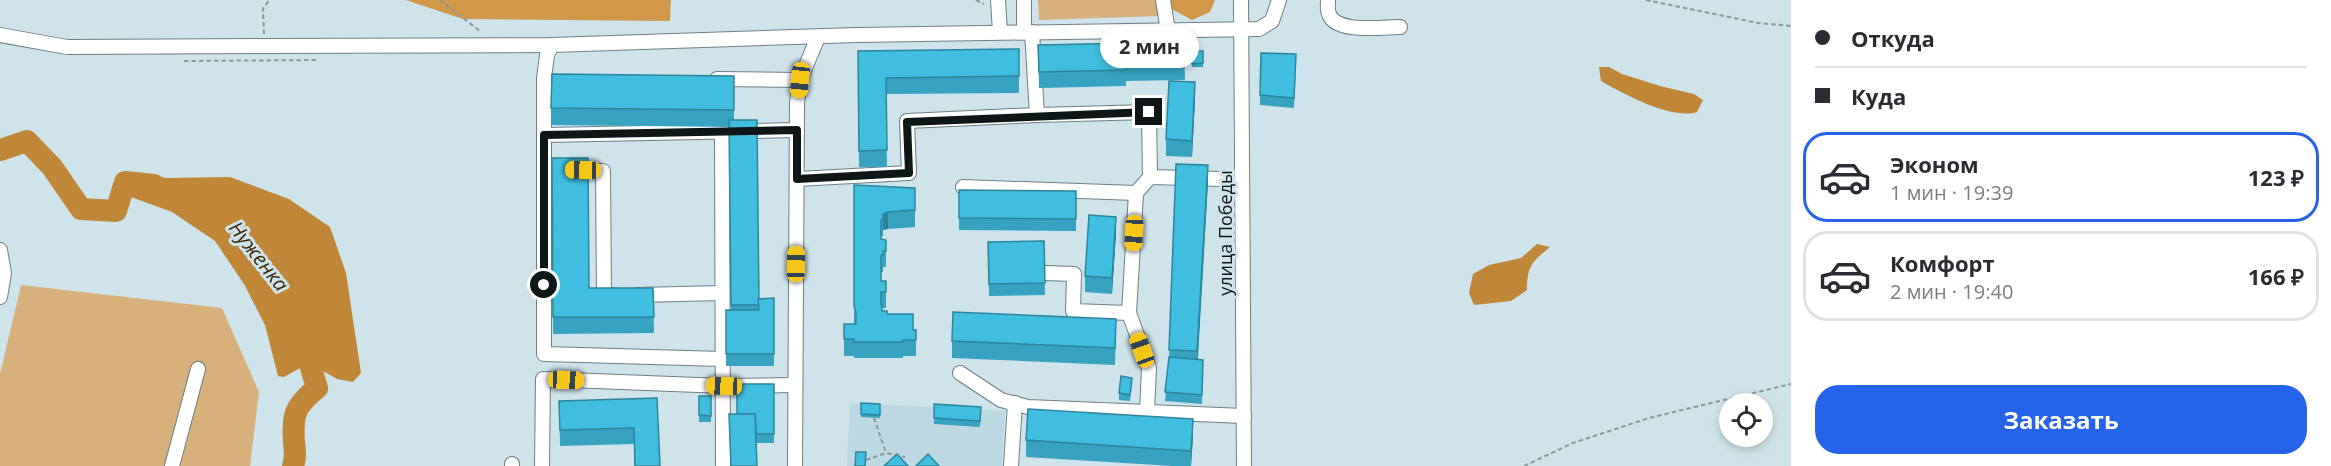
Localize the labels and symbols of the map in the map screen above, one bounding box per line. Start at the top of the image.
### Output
callout: 2 мин [1100,25,1198,67]
car [789,61,811,99]
route end [1135,98,1162,125]
car [565,161,601,179]
street label: улица Победы [1213,170,1237,296]
water label: Нуженка [223,215,295,297]
car [1124,215,1144,251]
car [787,246,805,282]
route start [530,271,557,298]
car [1127,330,1157,370]
car [548,370,584,390]
car [706,376,742,396]

